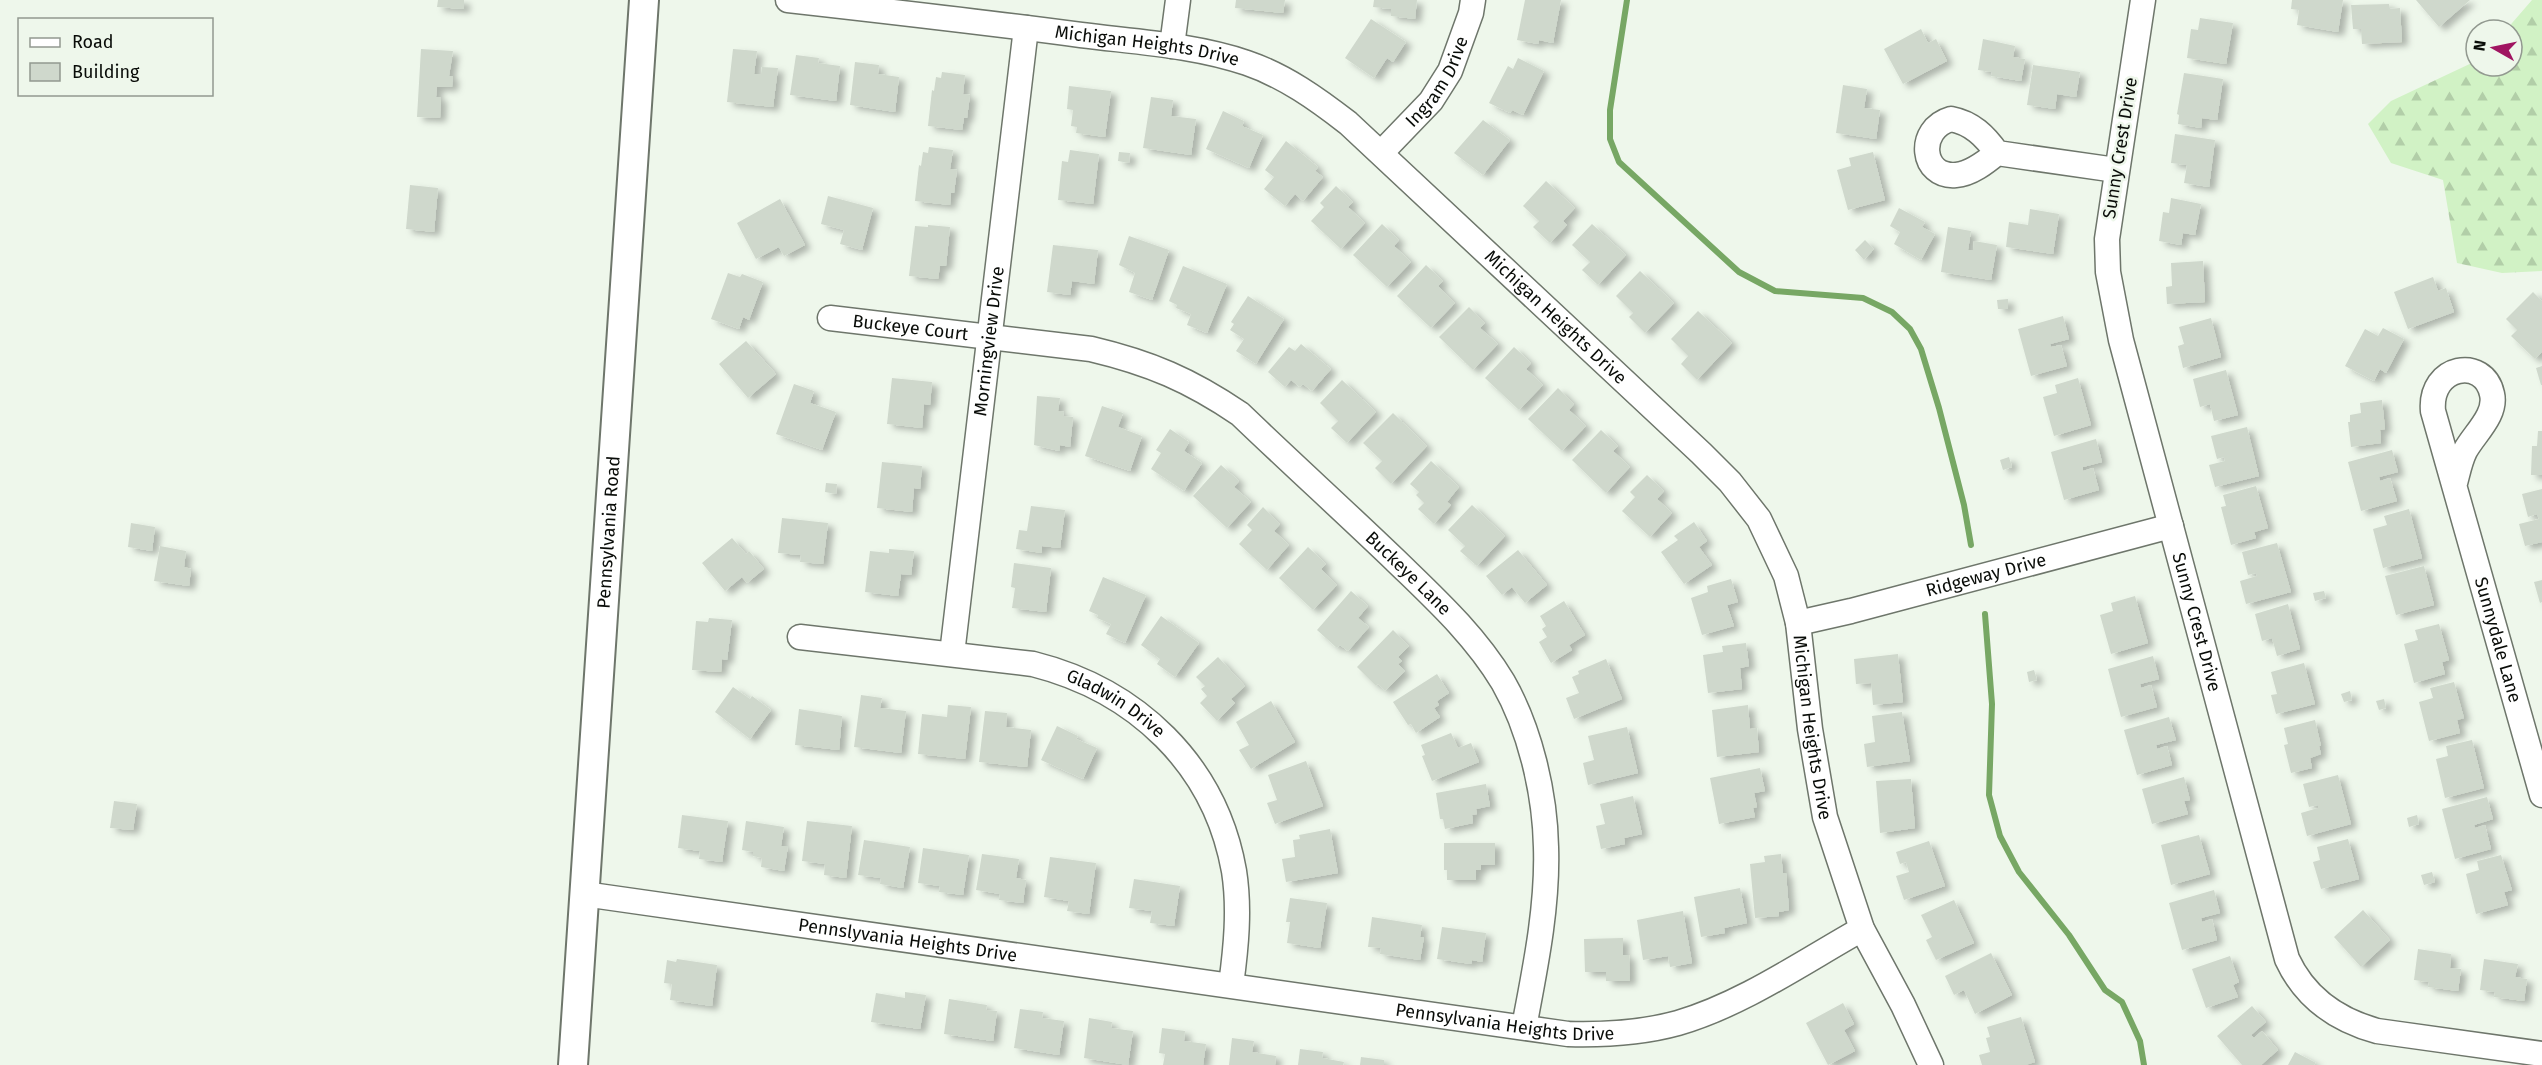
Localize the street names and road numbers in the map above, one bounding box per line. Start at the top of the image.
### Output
street label: Michigan Heights Drive [1054,21,1242,71]
street label: Ingram Drive [1401,33,1473,132]
street label: Sunny Crest Drive [2098,76,2142,220]
street label: Michigan Heights Drive [1480,245,1631,389]
street label: Morningview Drive [969,265,1009,417]
street label: Buckeye Court [851,310,970,345]
street label: Pennsylvania Road [592,455,625,609]
street label: Buckeye Lane [1361,527,1456,620]
street label: Ridgeway Drive [1923,549,2049,602]
street label: Sunny Crest Drive [2168,550,2226,694]
street label: Sunnydale Lane [2470,575,2526,705]
street label: Michigan Heights Drive [1788,634,1836,822]
street label: Gladwin Drive [1063,665,1170,742]
street label: Pennslyvania Heights Drive [797,914,1019,967]
street label: Pennsylvania Heights Drive [1394,999,1615,1045]

